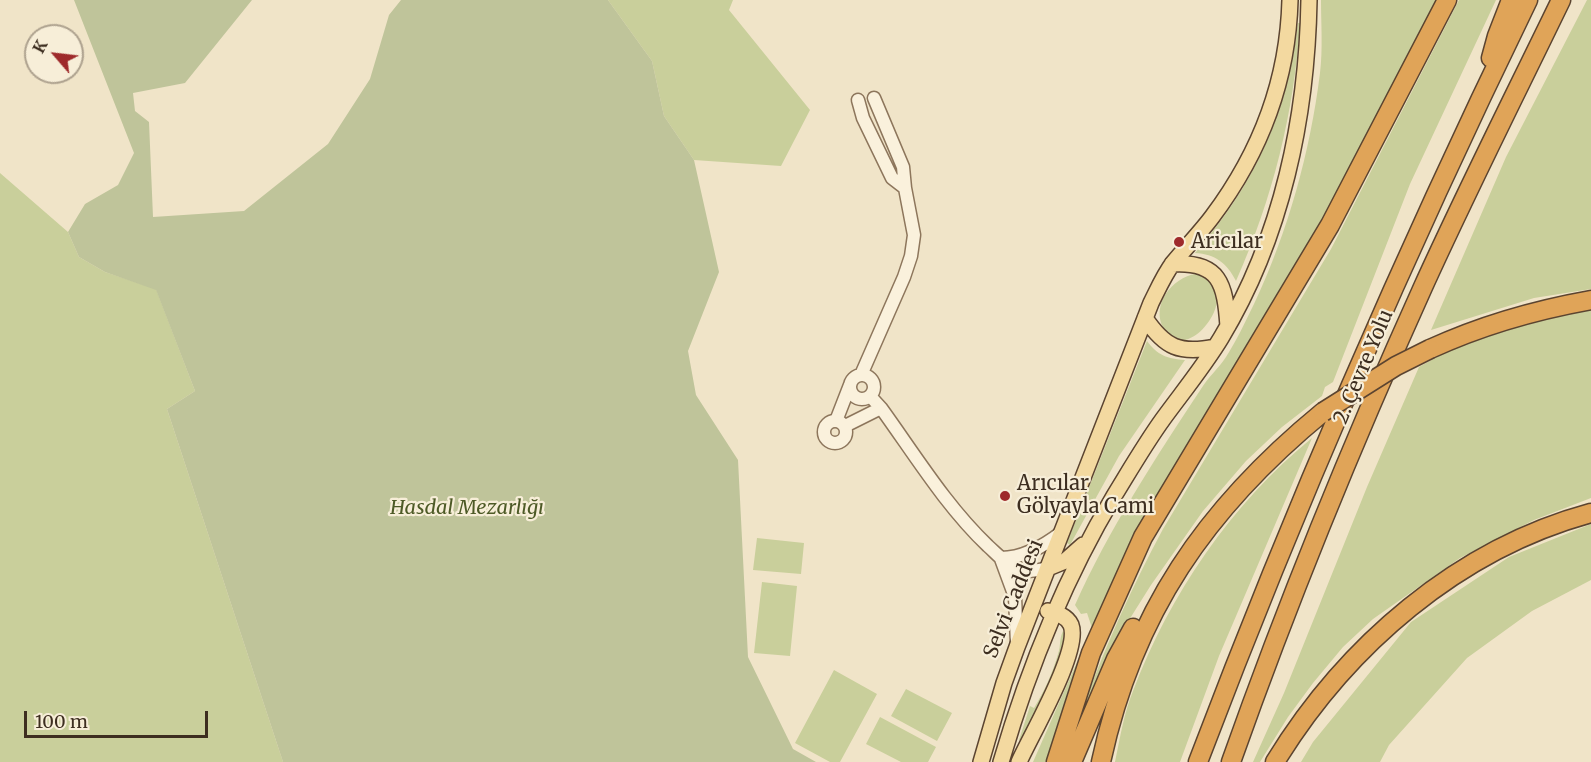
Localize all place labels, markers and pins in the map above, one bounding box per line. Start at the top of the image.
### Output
place label: Aricılar [1191,230,1263,254]
marker: Aricılar [1172,235,1186,249]
place label: Arıcılar Gölyayla Cami [1017,472,1154,519]
marker: Arıcılar Gölyayla Cami [998,489,1012,503]

